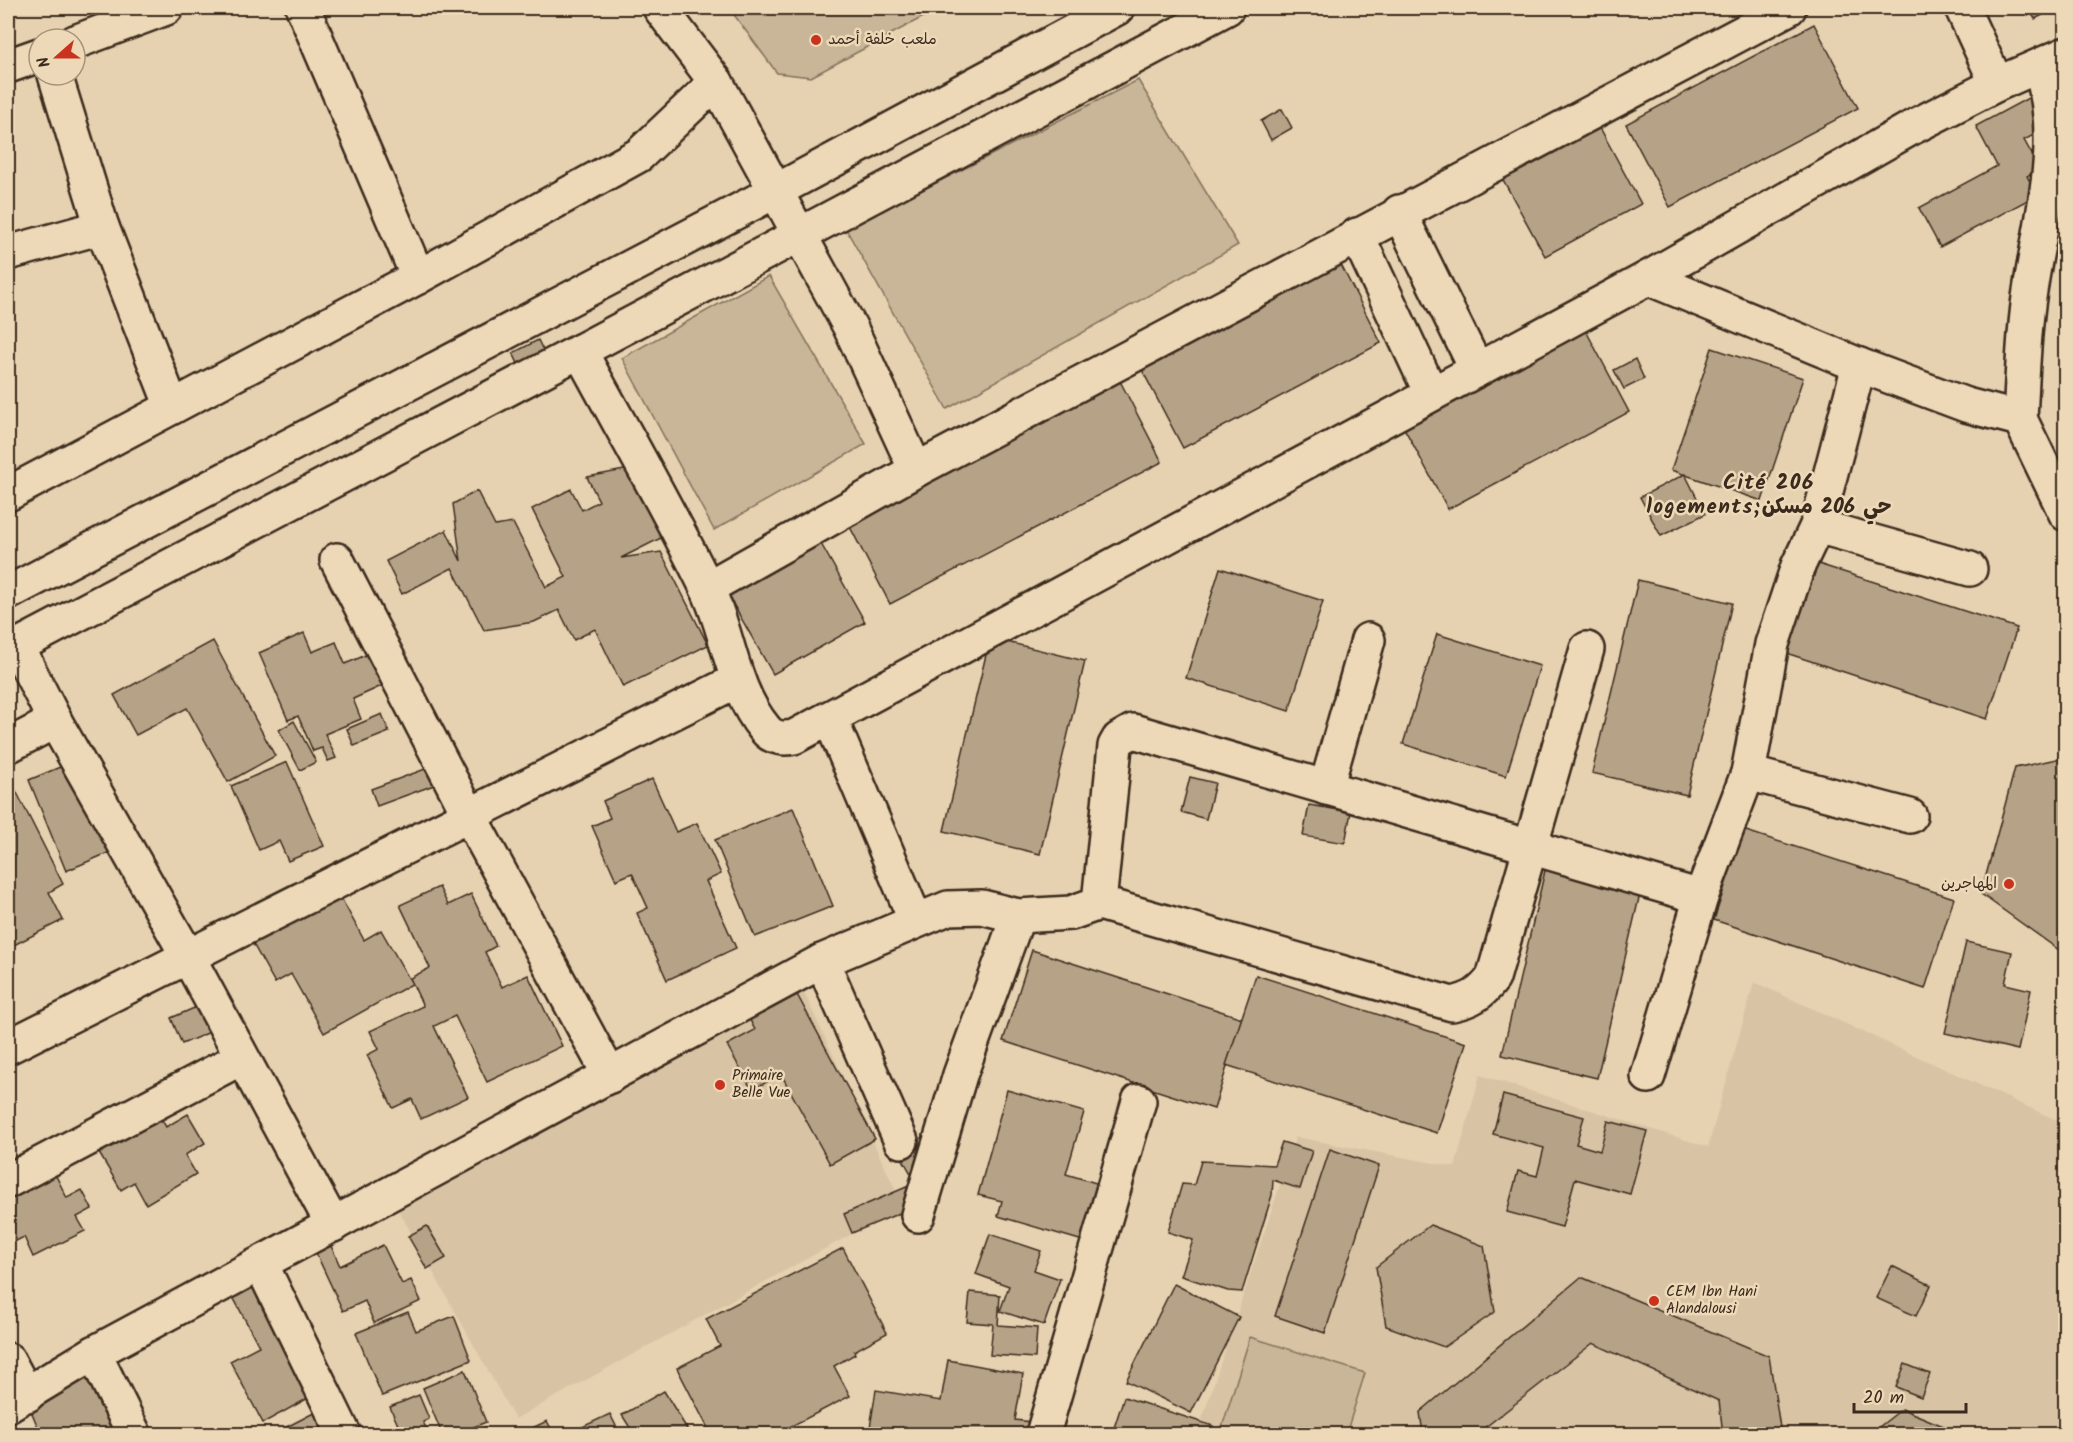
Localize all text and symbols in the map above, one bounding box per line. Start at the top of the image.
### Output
north arrow [27,27,87,87]
place label: ملعب خلفة أحمد [828,28,937,52]
marker: ملعب خلفة أحمد [809,33,823,47]
text: N [31,53,58,71]
district label: Cité 206 logements;حي 206 مسكن [1646,467,1892,525]
place label: المهاجرين [1941,872,1997,896]
marker: المهاجرين [2002,877,2016,891]
place label: Primaire Belle Vue [732,1064,791,1105]
marker: Primaire Belle Vue [713,1078,727,1092]
place label: CEM Ibn Hani Alandalousi [1666,1280,1758,1321]
marker: CEM Ibn Hani Alandalousi [1647,1294,1661,1308]
scale bar [1854,1376,1966,1414]
text: 20 m [1863,1384,1904,1413]

